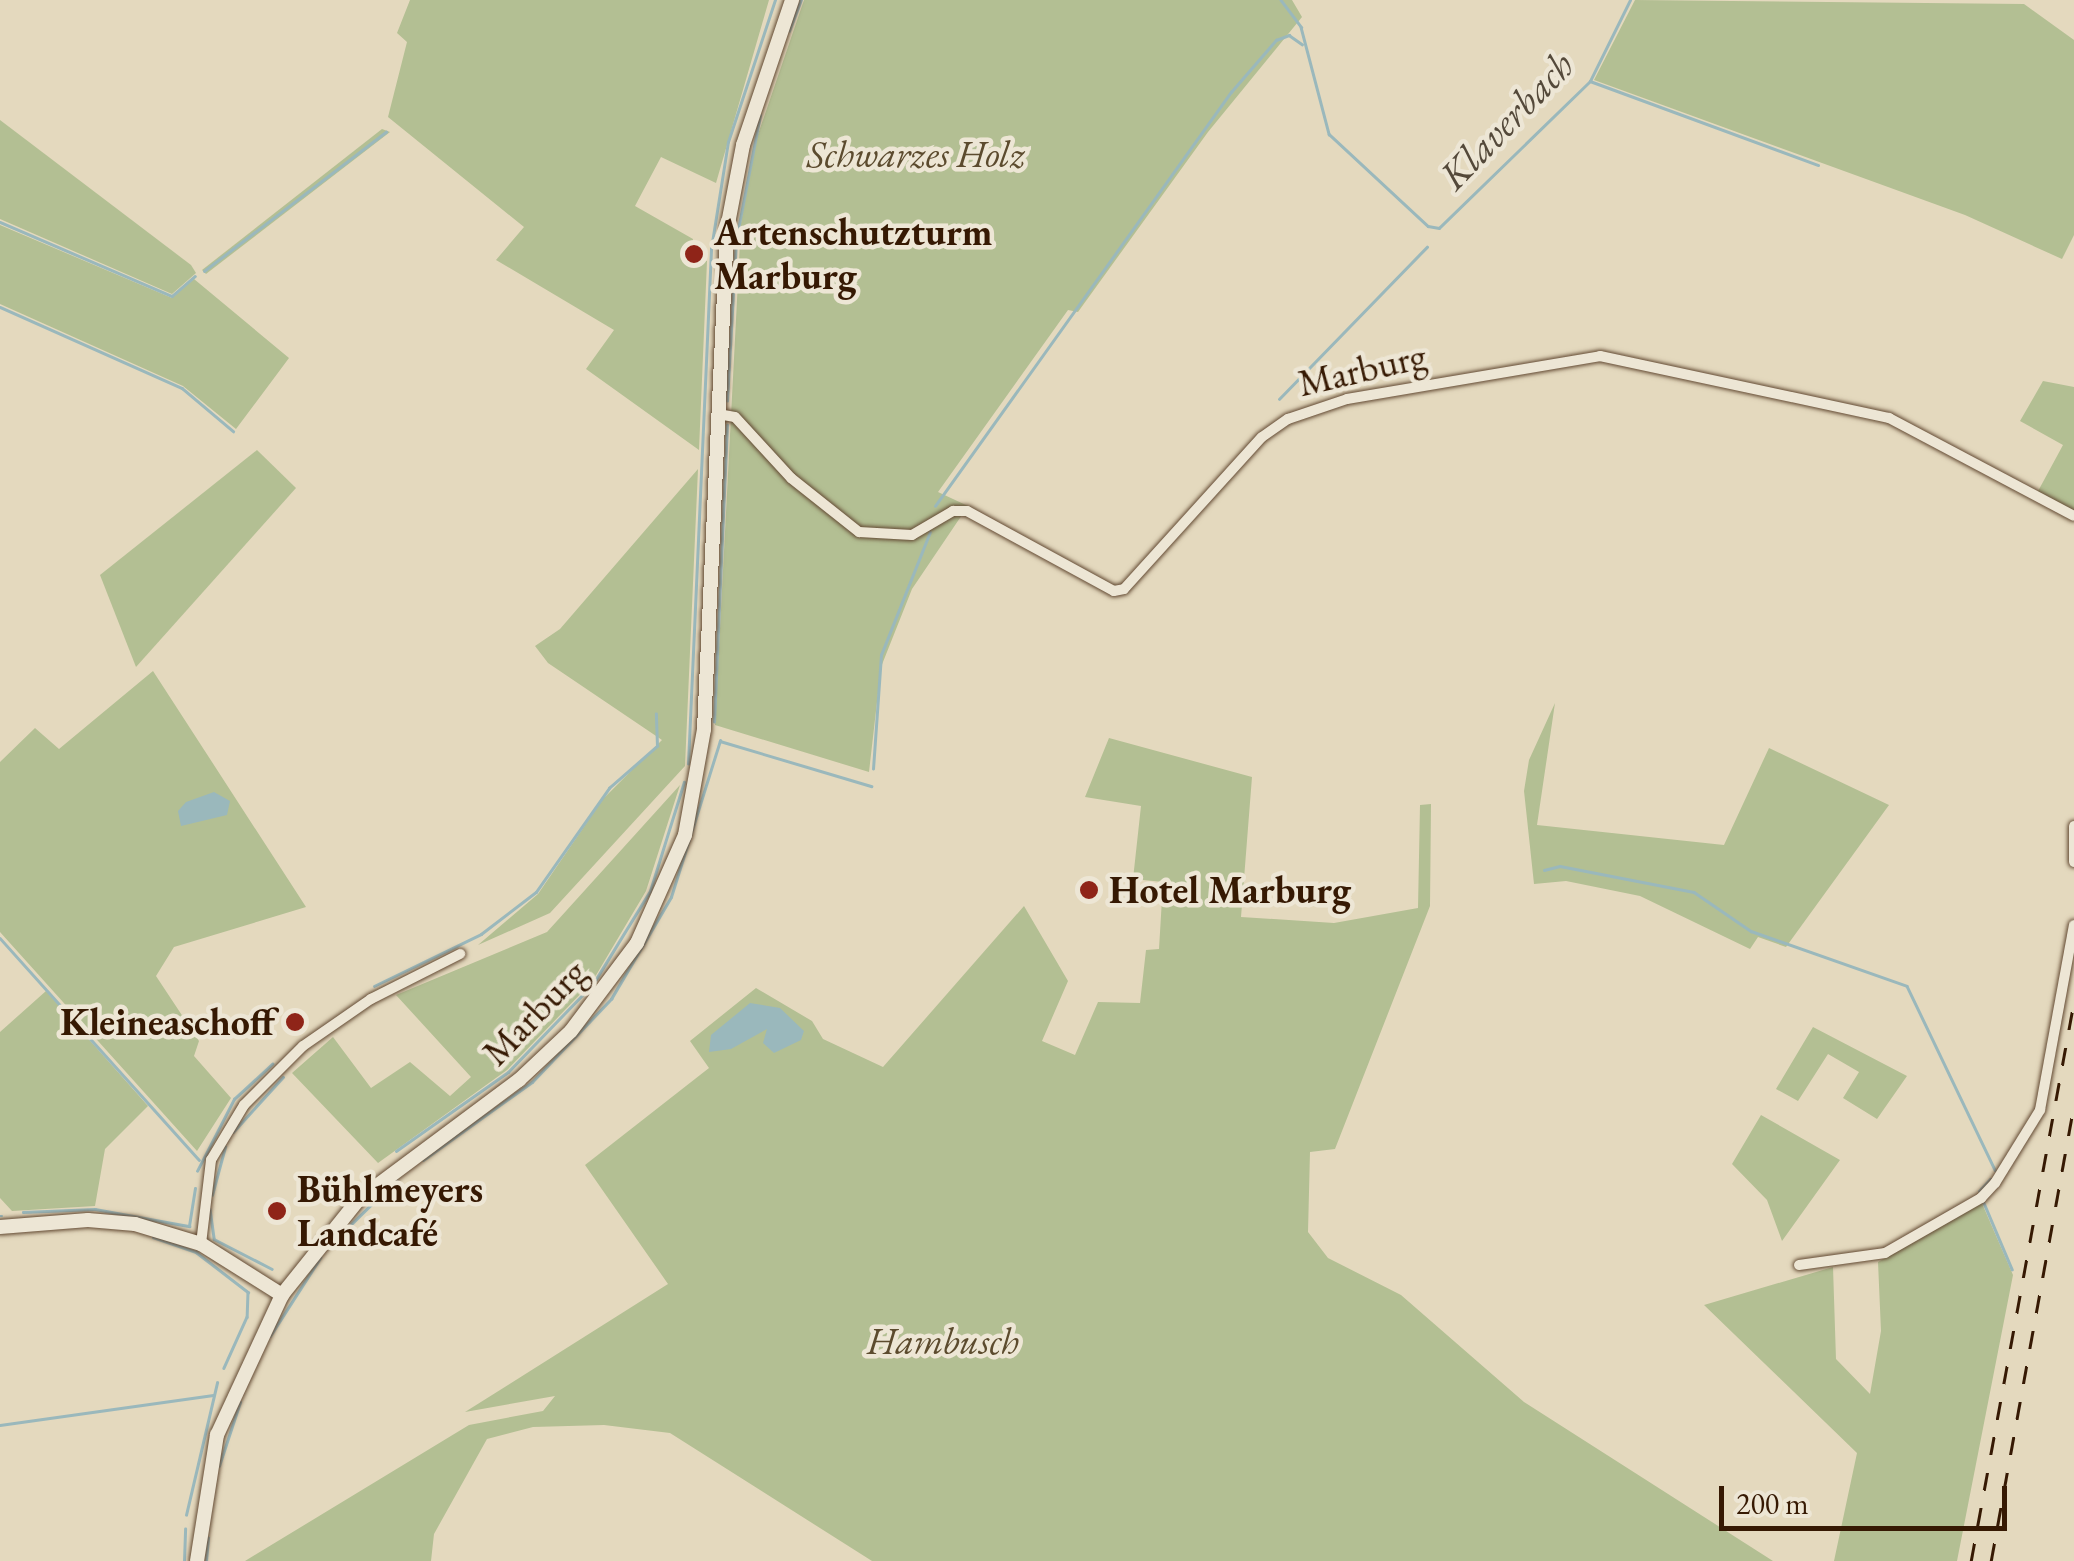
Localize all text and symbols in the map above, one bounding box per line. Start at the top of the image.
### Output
water label: Klaverbach [1429,41,1583,199]
park label: Schwarzes Holz [807,131,1025,177]
place label: Artenschutzturm Marburg [714,209,992,298]
marker: Artenschutzturm Marburg [683,243,705,265]
street label: Marburg [1293,332,1431,406]
place label: Hotel Marburg [1109,867,1351,913]
marker: Hotel Marburg [1078,879,1100,901]
street label: Marburg [472,949,596,1075]
place label: Kleineaschoff [60,999,275,1045]
marker: Kleineaschoff [284,1011,306,1033]
place label: Bühlmeyers Landcafé [297,1166,483,1256]
marker: Bühlmeyers Landcafé [266,1200,288,1222]
park label: Hambusch [867,1318,1019,1364]
scale bar [1724,1466,2012,1528]
text: 200 m [1736,1484,1809,1523]

